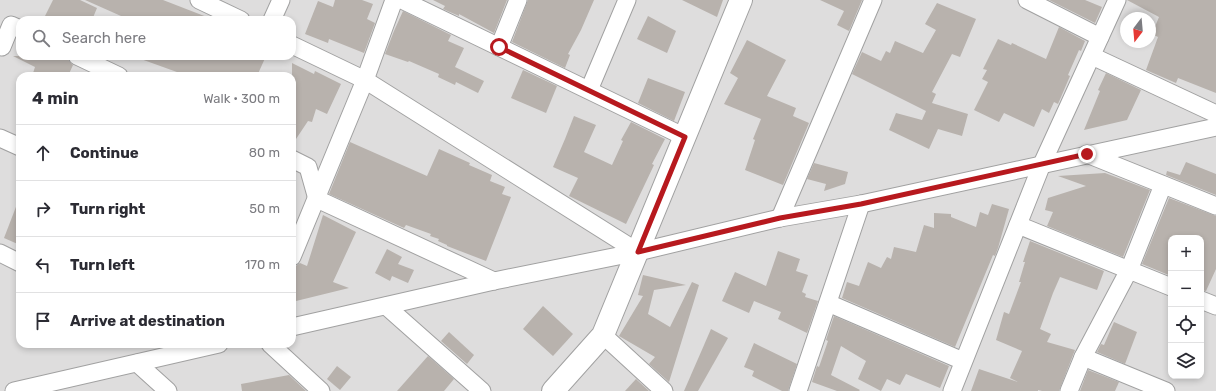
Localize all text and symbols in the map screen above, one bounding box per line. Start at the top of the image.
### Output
north arrow [1120,12,1156,48]
search box [16,16,296,60]
icon: search [30,27,52,49]
text: Search here [62,29,146,47]
route start [490,38,508,56]
text: 4 min [32,88,79,108]
text: Walk · 300 m [203,91,280,106]
icon: ahead [32,142,54,164]
text: Continue [70,144,139,162]
text: 80 m [249,145,280,160]
route end [1078,145,1096,163]
icon: right [32,198,54,220]
text: Turn right [70,200,145,218]
text: 50 m [249,201,280,216]
map controls [1168,235,1204,379]
button: + [1168,235,1204,271]
icon: left [32,254,54,276]
text: Turn left [70,256,135,274]
text: 170 m [245,257,280,272]
button: − [1168,271,1204,307]
button: locate [1168,307,1204,343]
icon: arrive [32,310,54,332]
text: Arrive at destination [70,312,225,330]
button: layers [1168,343,1204,379]

